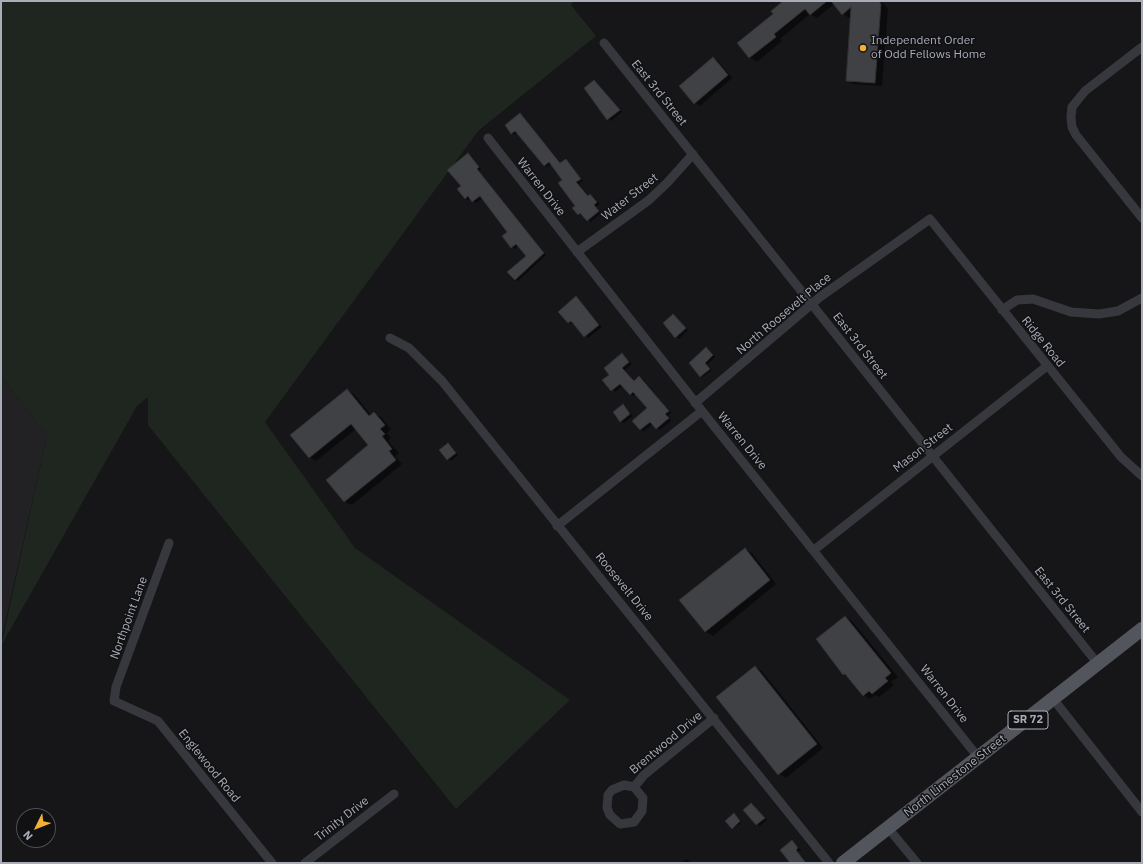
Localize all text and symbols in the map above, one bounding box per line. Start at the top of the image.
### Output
place label: Independent Order of Odd Fellows Home [871,34,986,62]
marker: Independent Order of Odd Fellows Home [858,43,868,53]
street label: East 3rd Street [628,57,690,129]
street label: Warren Drive [514,155,568,219]
street label: Water Street [599,170,661,224]
street label: North Roosevelt Place [734,270,834,358]
street label: East 3rd Street [830,310,890,382]
street label: Ridge Road [1018,314,1068,370]
street label: Warren Drive [714,409,770,473]
street label: Mason Street [890,420,956,476]
street label: Roosevelt Drive [592,550,656,624]
street label: East 3rd Street [1031,564,1093,636]
street label: Northpoint Lane [107,575,151,661]
street label: Warren Drive [917,662,971,726]
street label: Brentwood Drive [627,709,705,777]
road number: SR 72 [1008,711,1048,729]
street label: Englewood Road [175,727,243,805]
street label: North Limestone Street [901,732,1009,820]
street label: Trinity Drive [312,793,372,845]
north arrow [16,808,56,848]
text: N [20,828,36,843]

